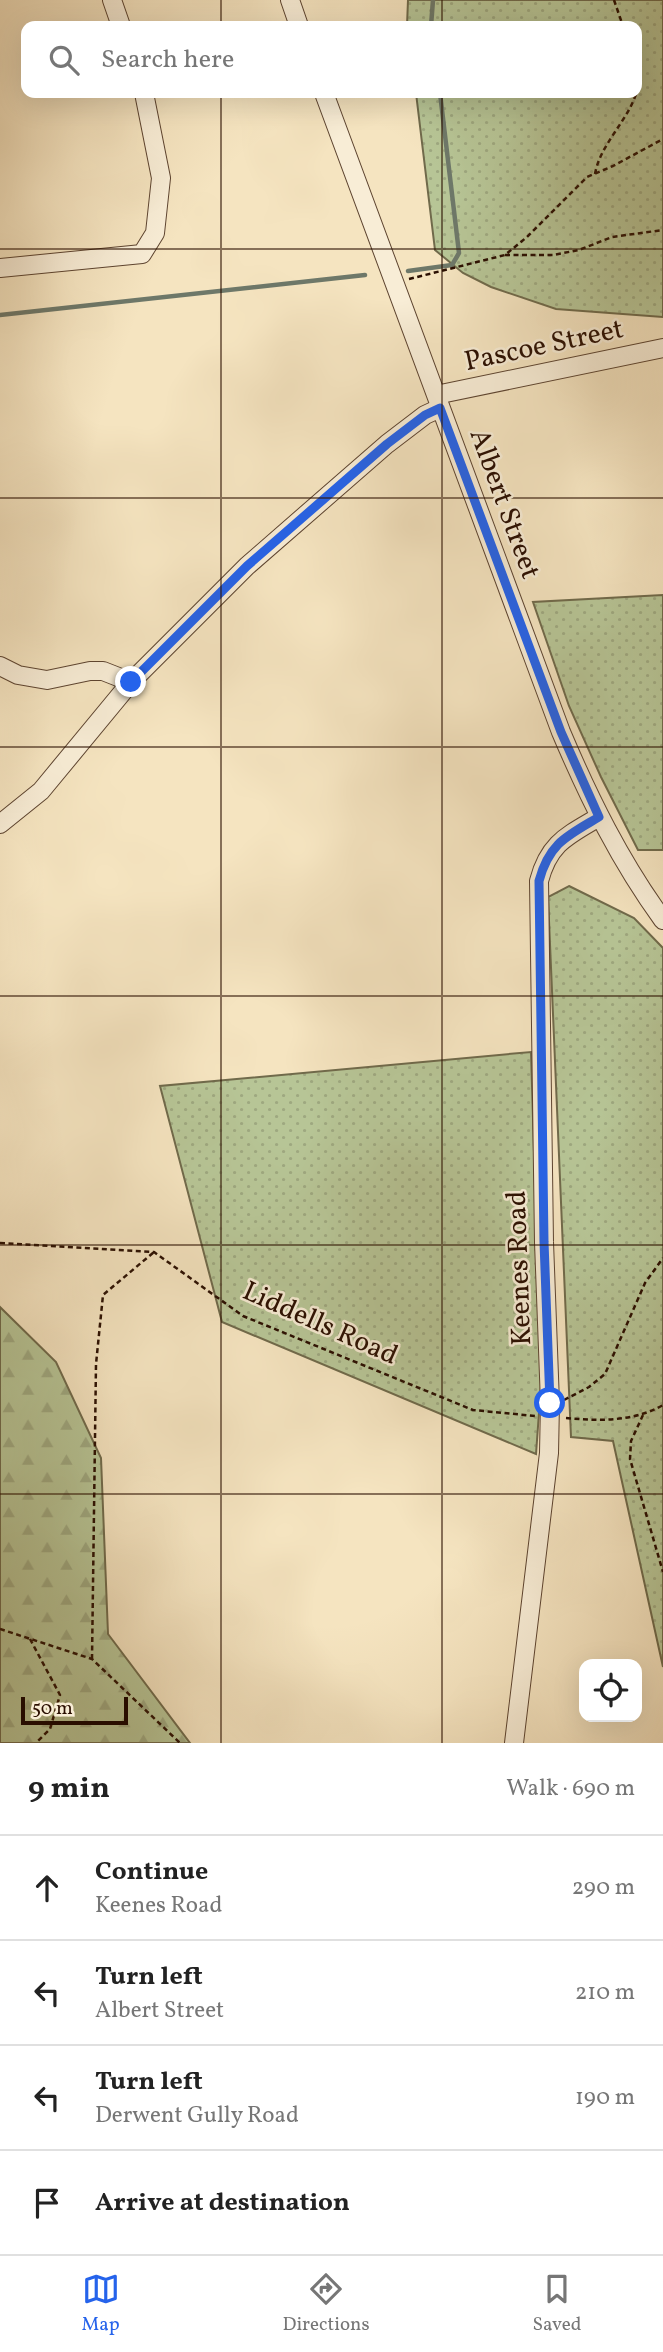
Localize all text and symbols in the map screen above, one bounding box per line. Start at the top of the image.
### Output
search box [21,21,642,98]
icon: search [45,41,83,79]
text: Search here [101,42,234,78]
street label: Pascoe Street [461,310,627,382]
street label: Albert Street [459,423,549,585]
route end [115,666,146,697]
street label: Keenes Road [498,1190,542,1346]
street label: Liddells Road [236,1272,404,1376]
route start [534,1387,565,1418]
map controls [579,1659,642,1722]
button: locate [579,1659,642,1722]
scale bar [21,1694,128,1726]
text: 50 m [32,1696,73,1722]
text: 9 min [28,1768,110,1810]
text: Walk · 690 m [506,1773,635,1805]
text: Continue [95,1854,208,1890]
icon: ahead [28,1869,66,1907]
text: 290 m [572,1872,635,1904]
text: Keenes Road [95,1890,223,1922]
text: Turn left [95,1959,203,1995]
icon: left [28,1974,66,2012]
text: 210 m [575,1977,635,2009]
text: Albert Street [95,1995,224,2027]
text: Turn left [95,2064,203,2100]
icon: left [28,2079,66,2117]
text: 190 m [575,2082,635,2114]
text: Derwent Gully Road [95,2100,299,2132]
icon: arrive [28,2184,66,2222]
text: Arrive at destination [95,2185,350,2221]
tab: Map [81,2270,120,2338]
tab: Directions [283,2270,370,2338]
tab: Saved [533,2270,581,2338]

